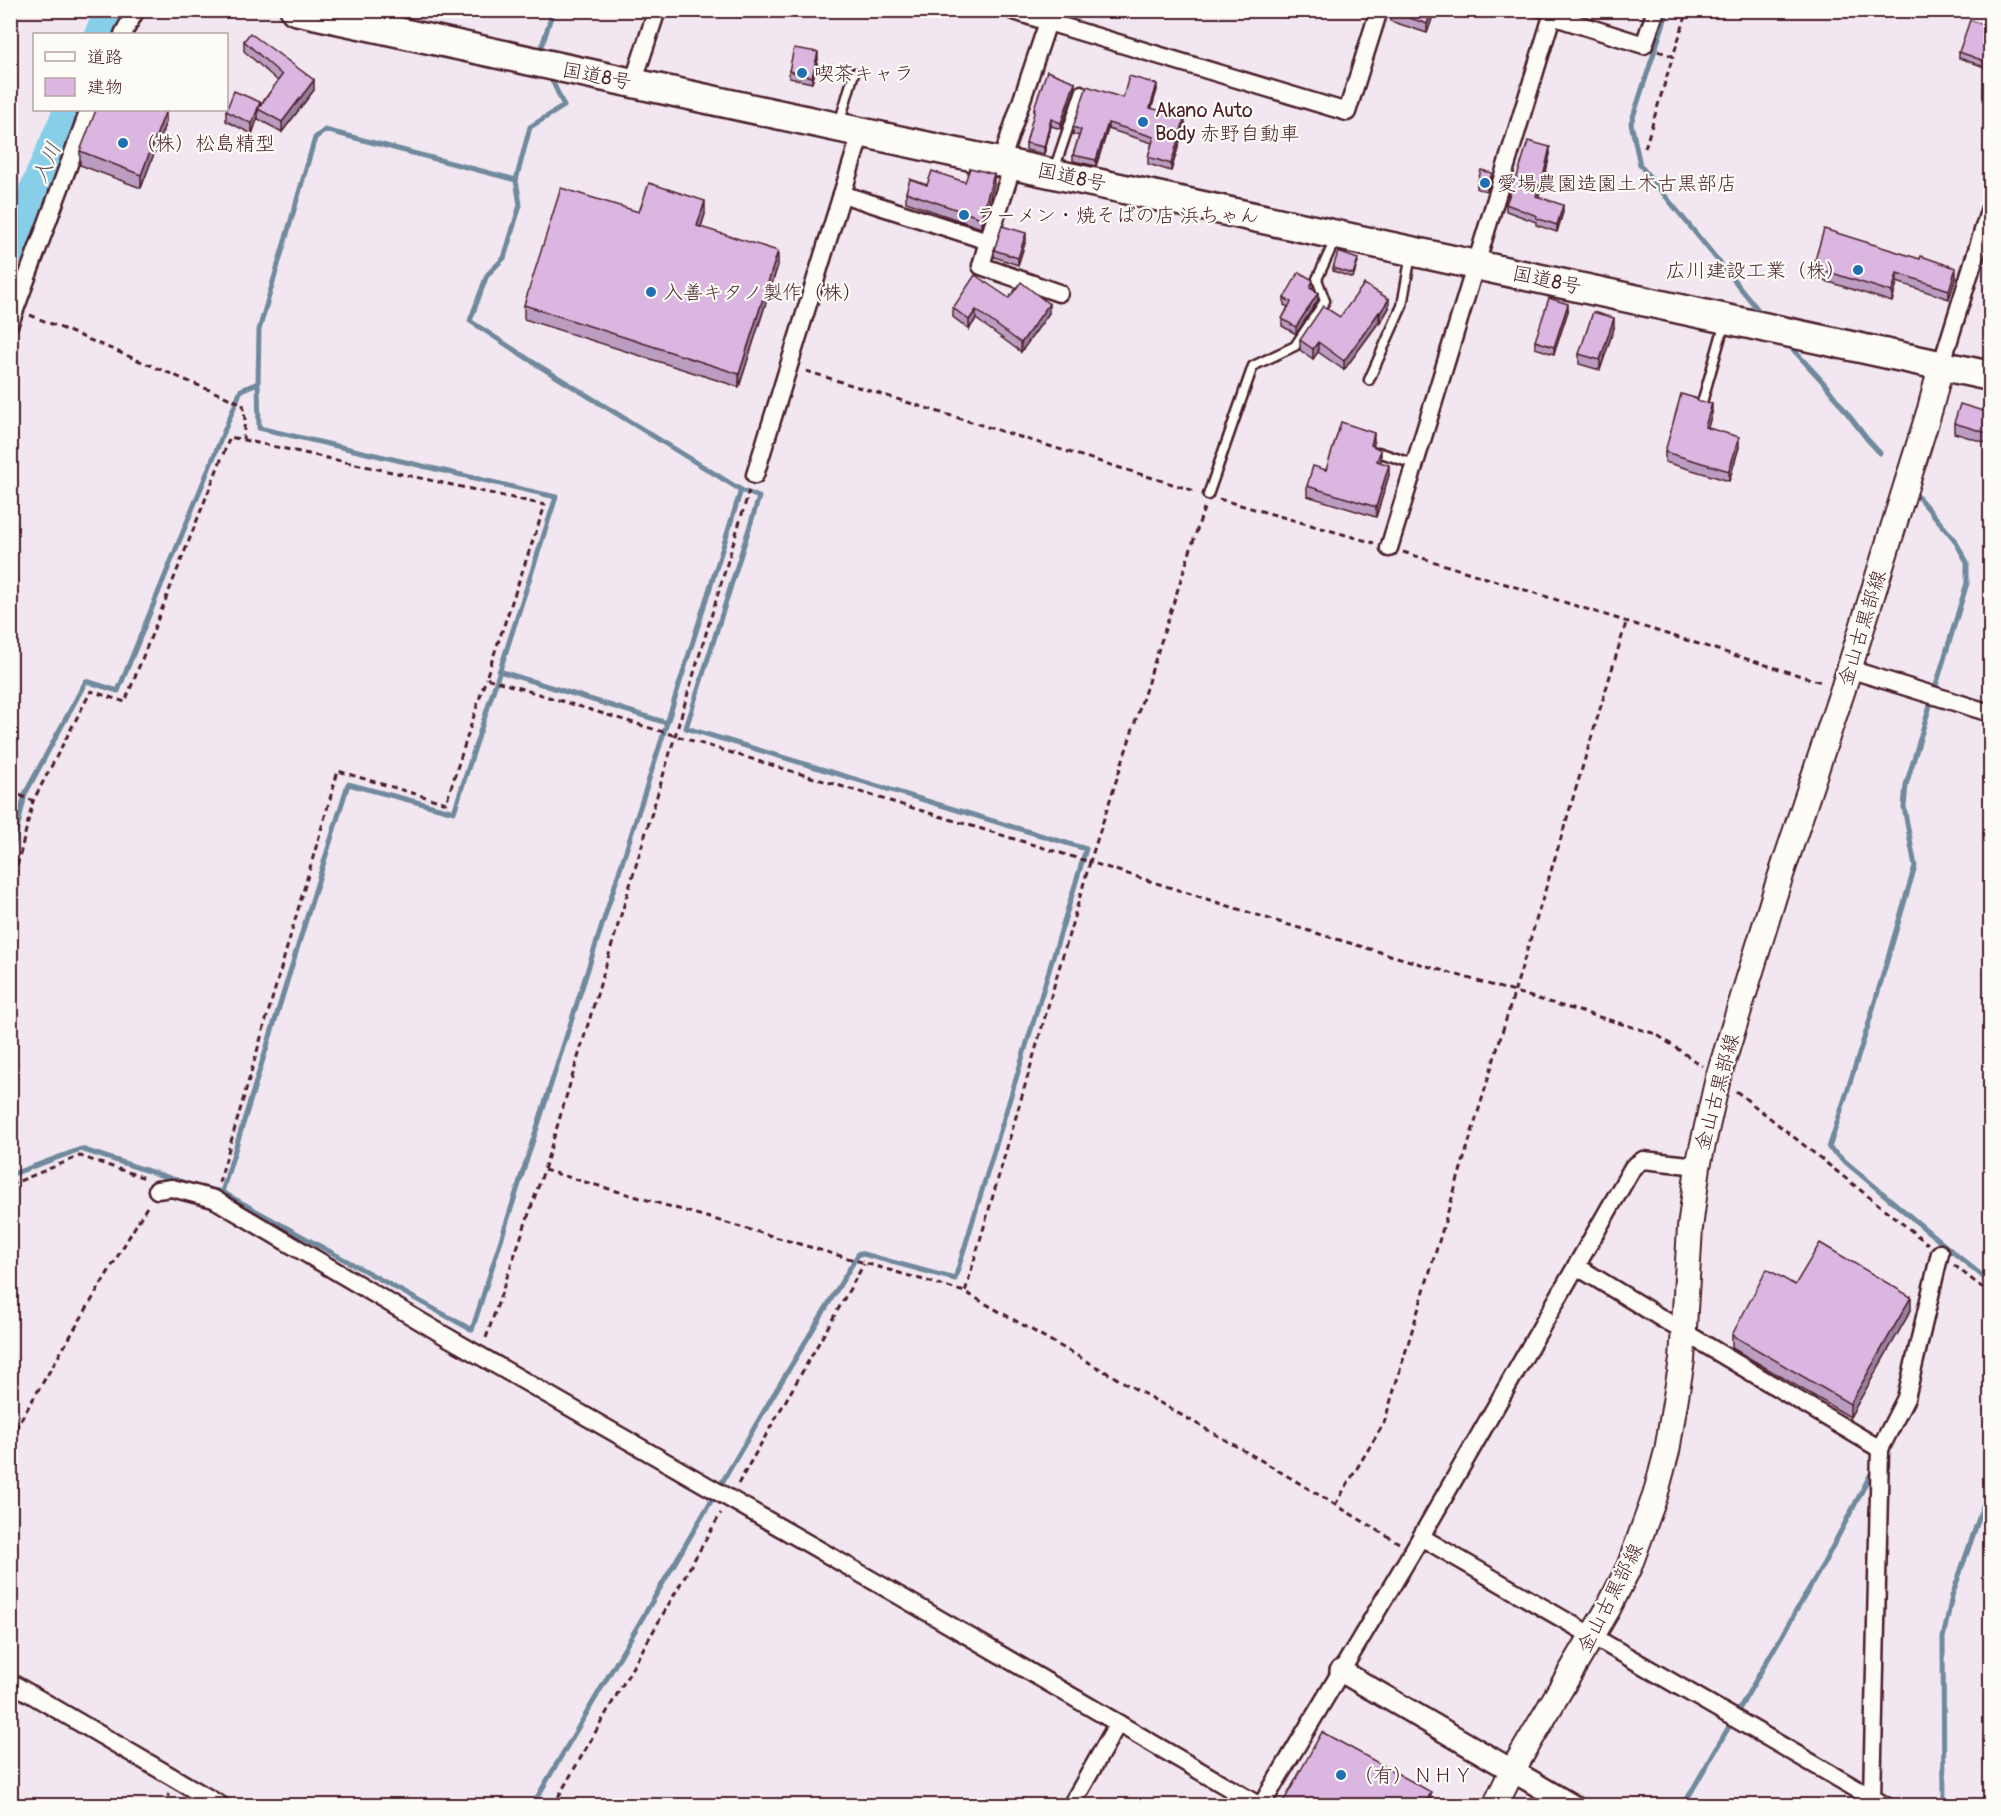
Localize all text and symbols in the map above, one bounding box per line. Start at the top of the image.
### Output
legend [33,33,228,111]
text: 道路 [87,46,123,69]
street label: 国道8号 [560,57,634,95]
place label: 喫茶キャラ [814,61,914,86]
marker: 喫茶キャラ [795,66,809,80]
text: 建物 [87,76,123,99]
place label: Akano Auto Body 赤野自動車 [1155,98,1300,146]
marker: Akano Auto Body 赤野自動車 [1136,115,1150,129]
place label: （株）松島精型 [135,131,275,156]
marker: （株）松島精型 [116,136,130,150]
water label: 入川 [26,138,68,188]
street label: 国道8号 [1035,157,1109,197]
place label: 愛場農園造園土木古黒部店 [1497,171,1737,196]
marker: 愛場農園造園土木古黒部店 [1478,176,1492,190]
place label: ラーメン・焼そばの店 浜ちゃん [976,203,1260,228]
marker: ラーメン・焼そばの店 浜ちゃん [957,208,971,222]
place label: 広川建設工業（株） [1666,258,1846,283]
street label: 国道8号 [1510,260,1584,300]
marker: 広川建設工業（株） [1851,263,1865,277]
place label: 入善キタノ製作（株） [663,280,863,305]
marker: 入善キタノ製作（株） [644,285,658,299]
street label: 金山古黒部線 [1833,567,1891,689]
street label: 金山古黒部線 [1689,1031,1745,1153]
street label: 金山古黒部線 [1572,1539,1648,1657]
place label: （有）ＮＨＹ [1353,1763,1473,1788]
marker: （有）ＮＨＹ [1334,1768,1348,1782]

